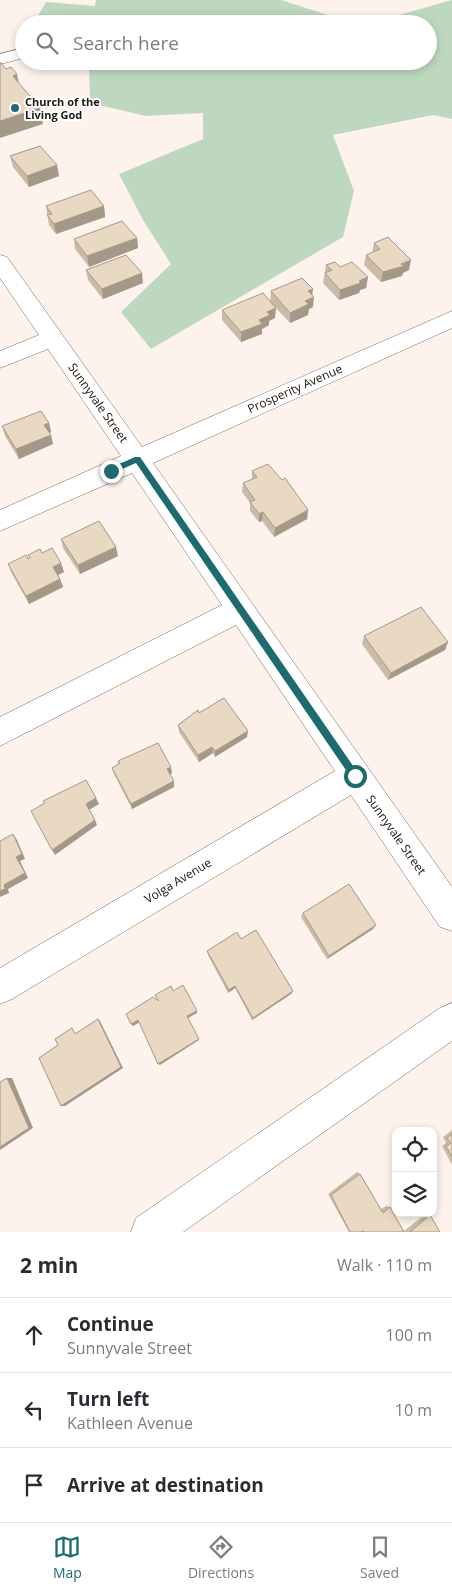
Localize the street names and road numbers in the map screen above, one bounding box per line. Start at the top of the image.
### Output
street label: Sunnyvale Street [65,359,132,446]
street label: Prosperity Avenue [245,360,345,417]
street label: Sunnyvale Street [363,791,430,878]
street label: Volga Avenue [141,854,215,907]

